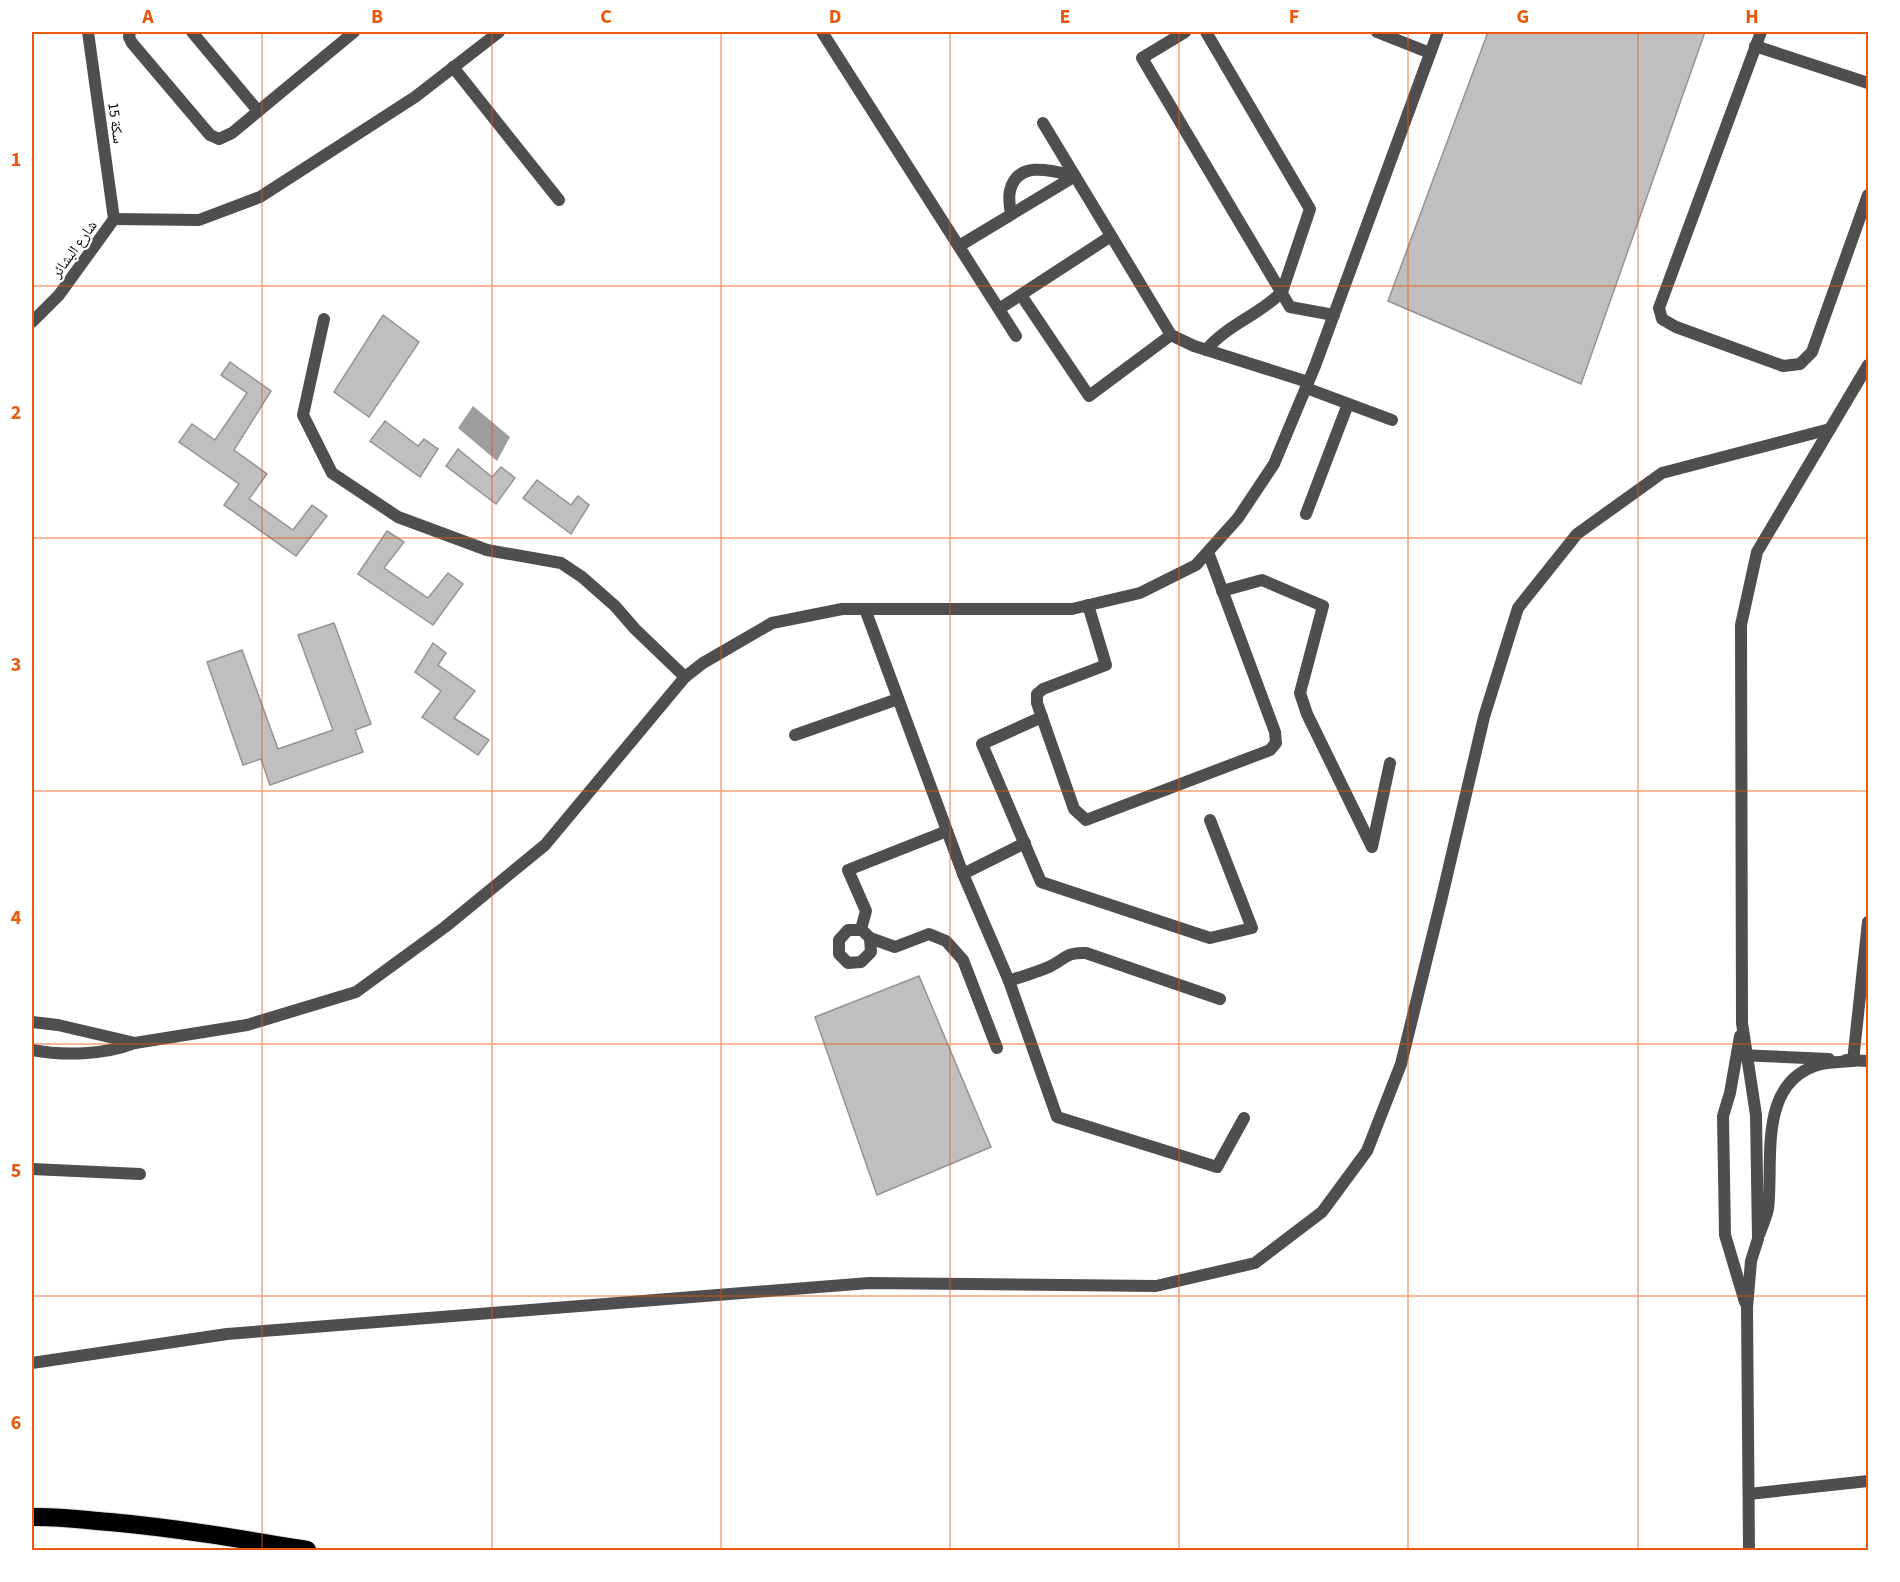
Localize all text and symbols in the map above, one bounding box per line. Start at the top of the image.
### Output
text: A [141,3,154,31]
text: B [371,3,383,31]
text: C [600,3,612,31]
text: D [829,3,841,31]
text: E [1060,3,1070,31]
text: F [1289,3,1299,31]
text: G [1517,3,1529,31]
text: H [1745,3,1759,31]
street label: سكة 15 [102,101,129,145]
text: 1 [11,146,21,174]
street label: شارع البشائر [46,216,103,283]
text: 2 [11,399,21,427]
text: 3 [11,651,21,679]
text: 4 [11,904,22,932]
text: 5 [11,1157,21,1185]
text: 6 [11,1409,21,1437]

